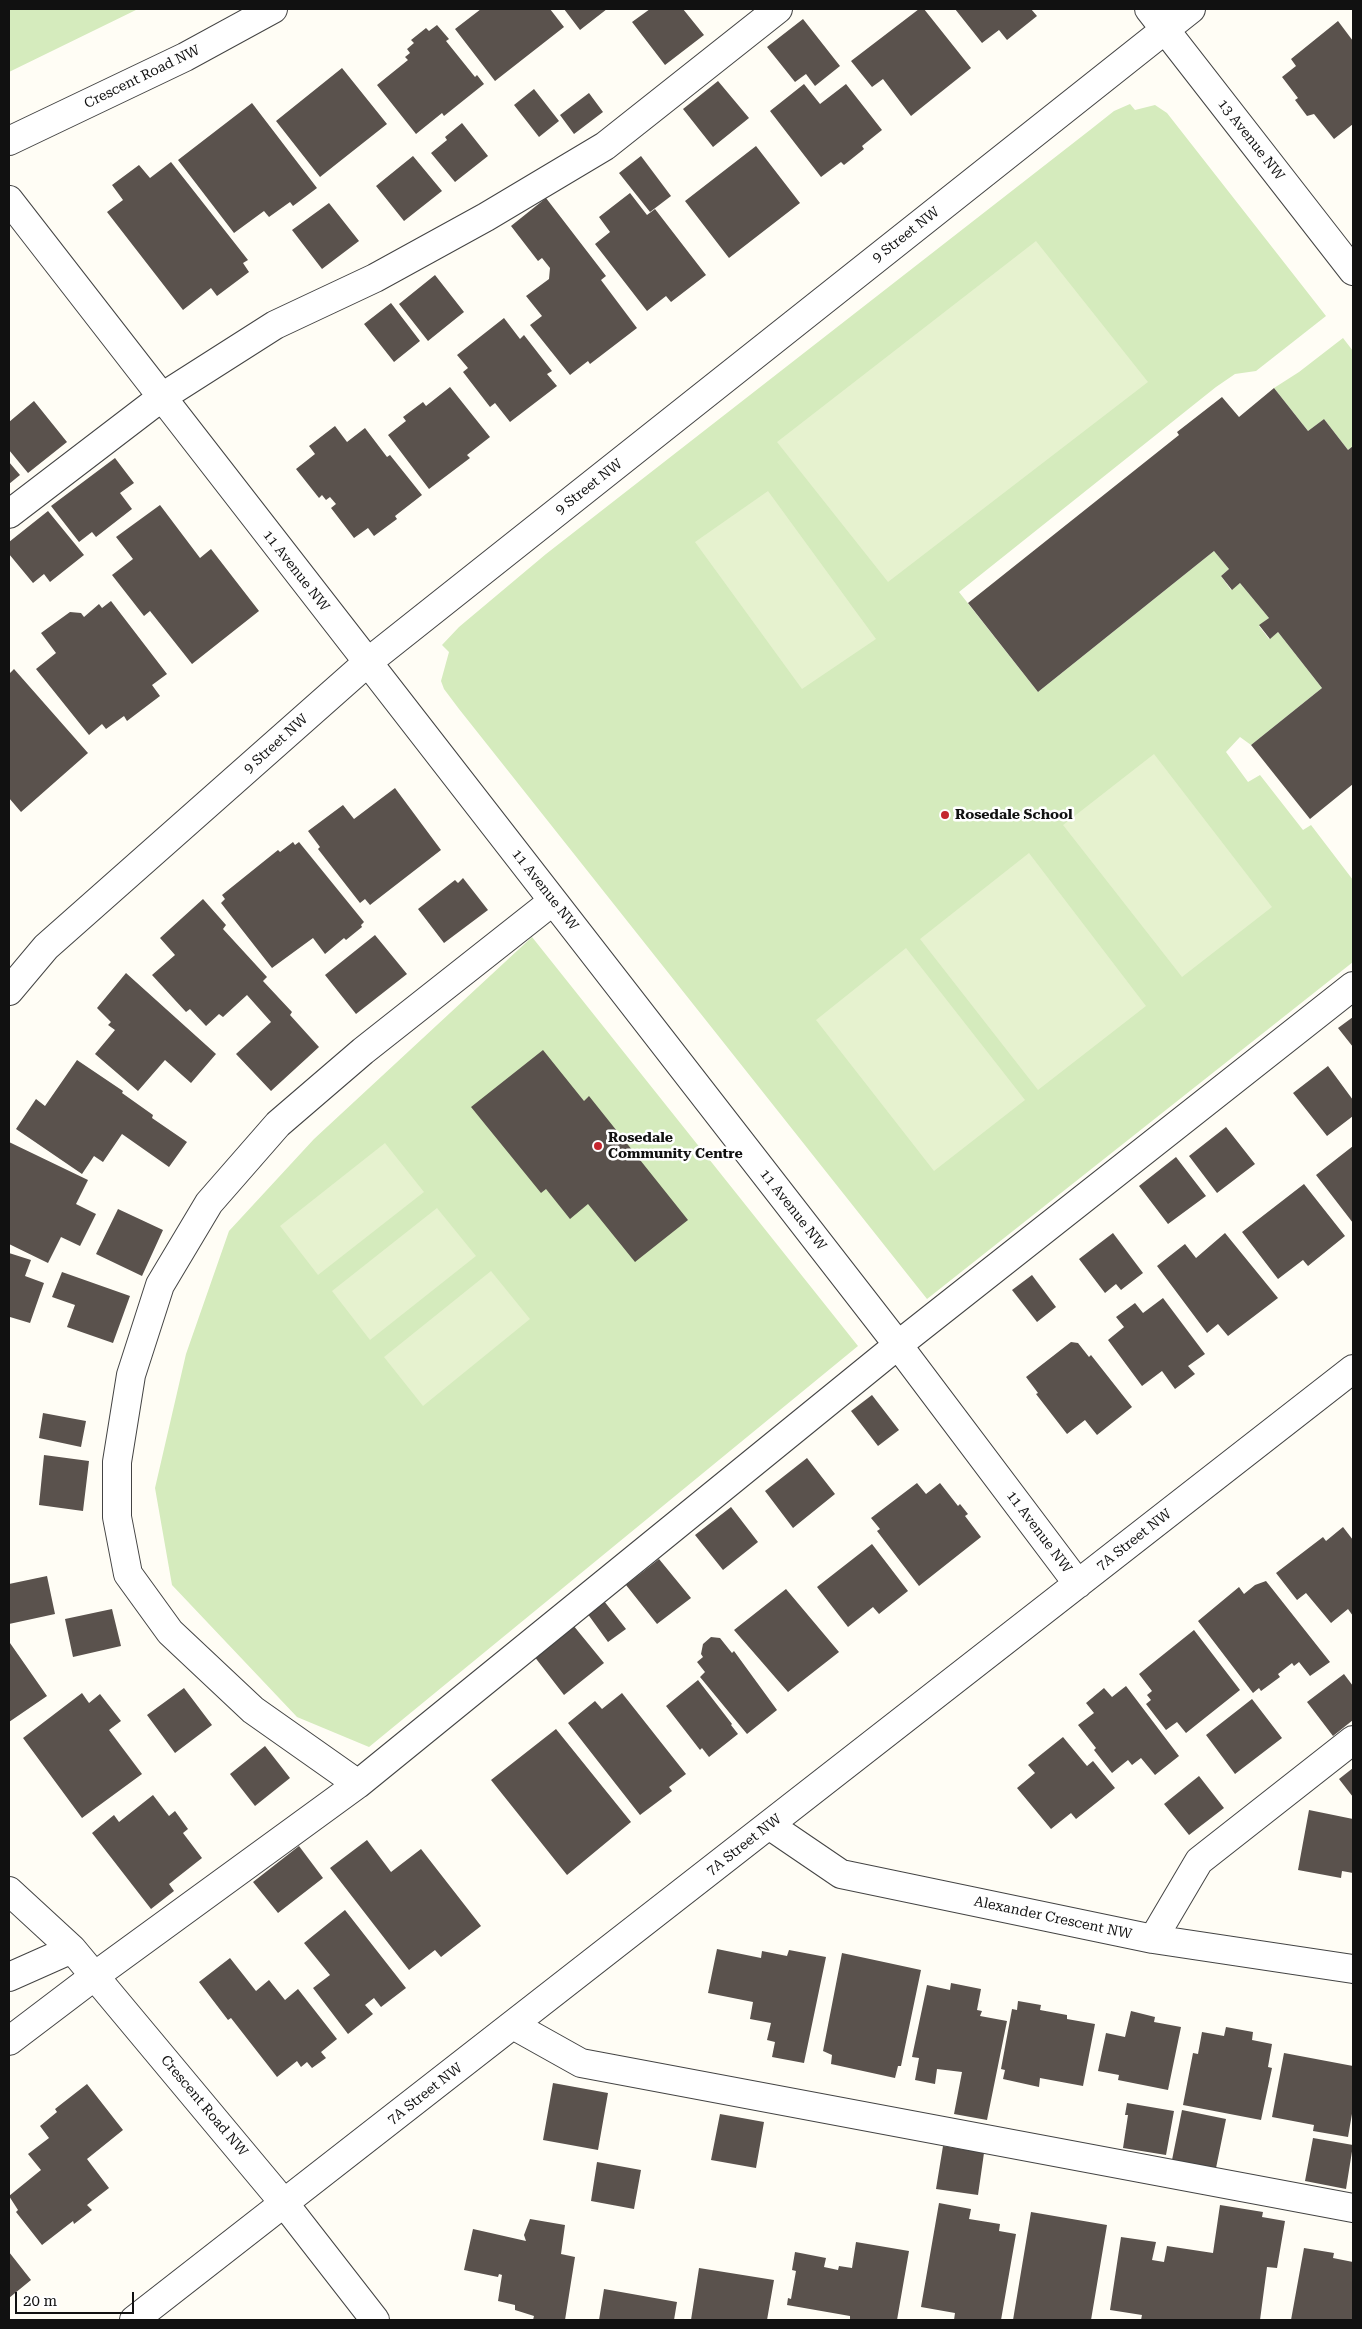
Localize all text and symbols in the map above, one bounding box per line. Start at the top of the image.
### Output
street label: Crescent Road NW [81,42,203,112]
street label: 13 Avenue NW [1214,96,1288,184]
street label: 9 Street NW [869,204,943,266]
street label: 9 Street NW [552,456,626,518]
street label: 11 Avenue NW [259,527,333,615]
street label: 9 Street NW [240,711,312,777]
place label: Rosedale School [955,807,1073,823]
marker: Rosedale School [939,809,951,821]
street label: 11 Avenue NW [508,846,582,934]
place label: Rosedale Community Centre [608,1130,743,1162]
marker: Rosedale Community Centre [592,1140,604,1152]
street label: 11 Avenue NW [756,1166,830,1254]
street label: 11 Avenue NW [1003,1488,1075,1576]
street label: 7A Street NW [1093,1506,1175,1574]
street label: 7A Street NW [703,1811,785,1879]
street label: Alexander Crescent NW [972,1893,1134,1943]
street label: Crescent Road NW [157,2052,251,2160]
street label: 7A Street NW [384,2060,466,2128]
scale bar [18,2282,136,2314]
text: 20 m [23,2292,57,2310]

